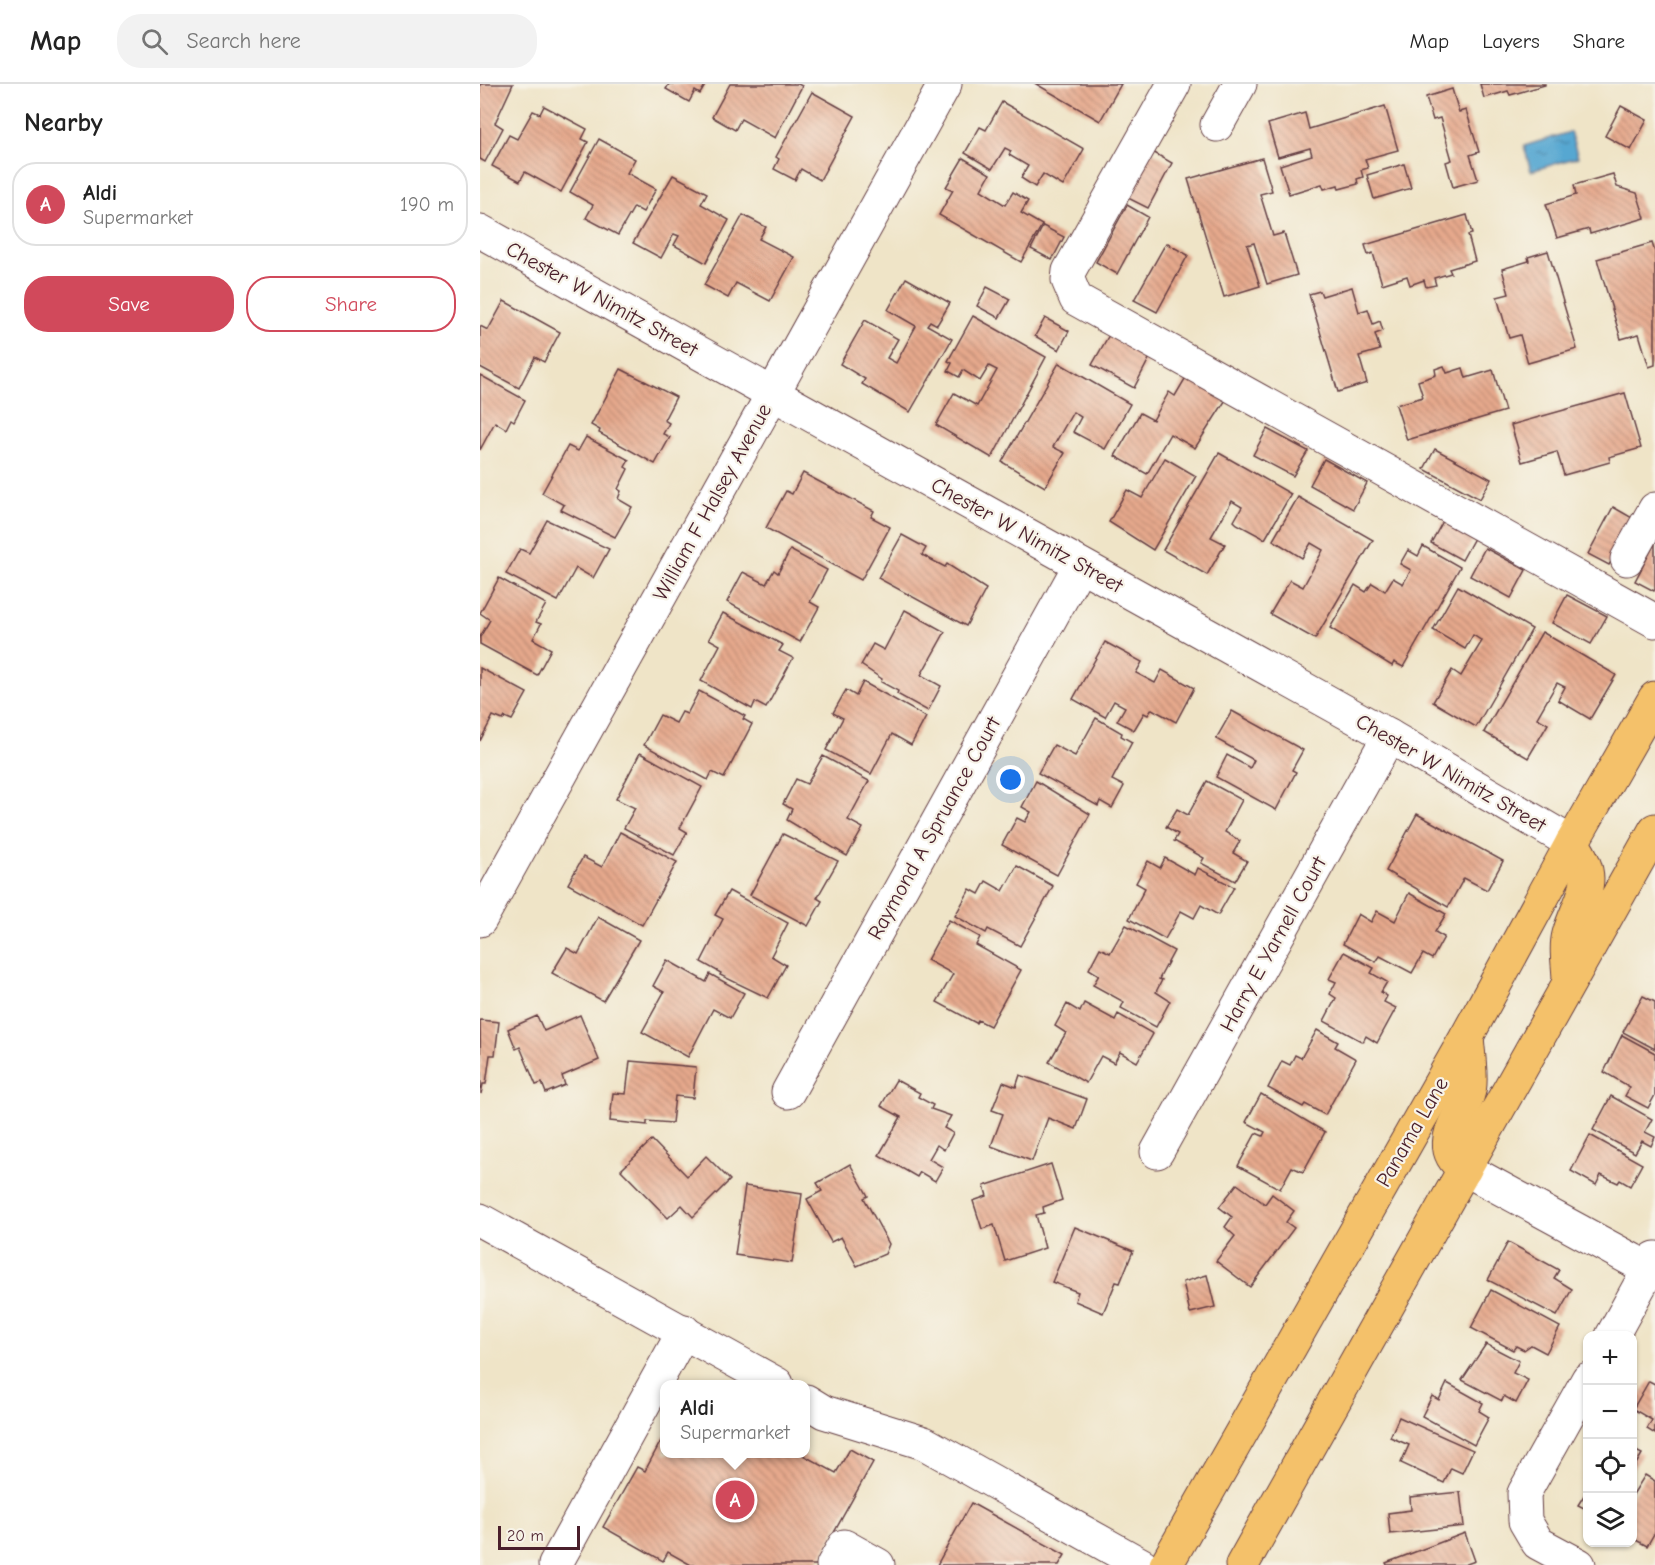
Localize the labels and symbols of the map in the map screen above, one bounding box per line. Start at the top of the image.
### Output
street label: Chester W Nimitz Street [502,236,703,362]
street label: William F Halsey Avenue [648,399,776,605]
street label: Chester W Nimitz Street [927,472,1128,598]
street label: Chester W Nimitz Street [1352,709,1551,838]
street label: Raymond A Spruance Court [863,712,1006,944]
your location [996,765,1025,794]
street label: Harry E Yarnell Court [1215,851,1332,1036]
street label: Panama Lane [1371,1073,1453,1191]
pin: A [716,1478,754,1522]
scale bar [498,1523,580,1550]

